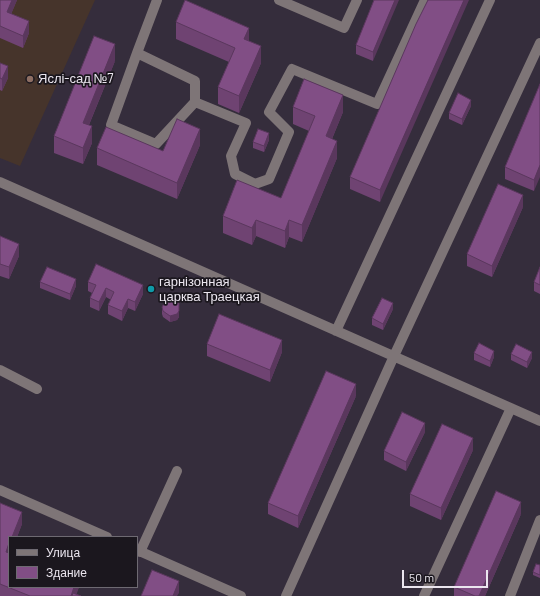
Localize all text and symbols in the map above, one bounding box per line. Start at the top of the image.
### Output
place label: Яслі-сад №7 [38,71,113,87]
marker: Яслі-сад №7 [25,74,35,84]
place label: гарнізонная царква Траецкая [159,274,260,305]
marker: гарнізонная царква Траецкая [146,284,156,294]
legend [8,536,138,588]
text: Улица [46,545,80,559]
scale bar [404,562,490,588]
text: Здание [46,565,87,579]
text: 50 m [409,570,434,584]

